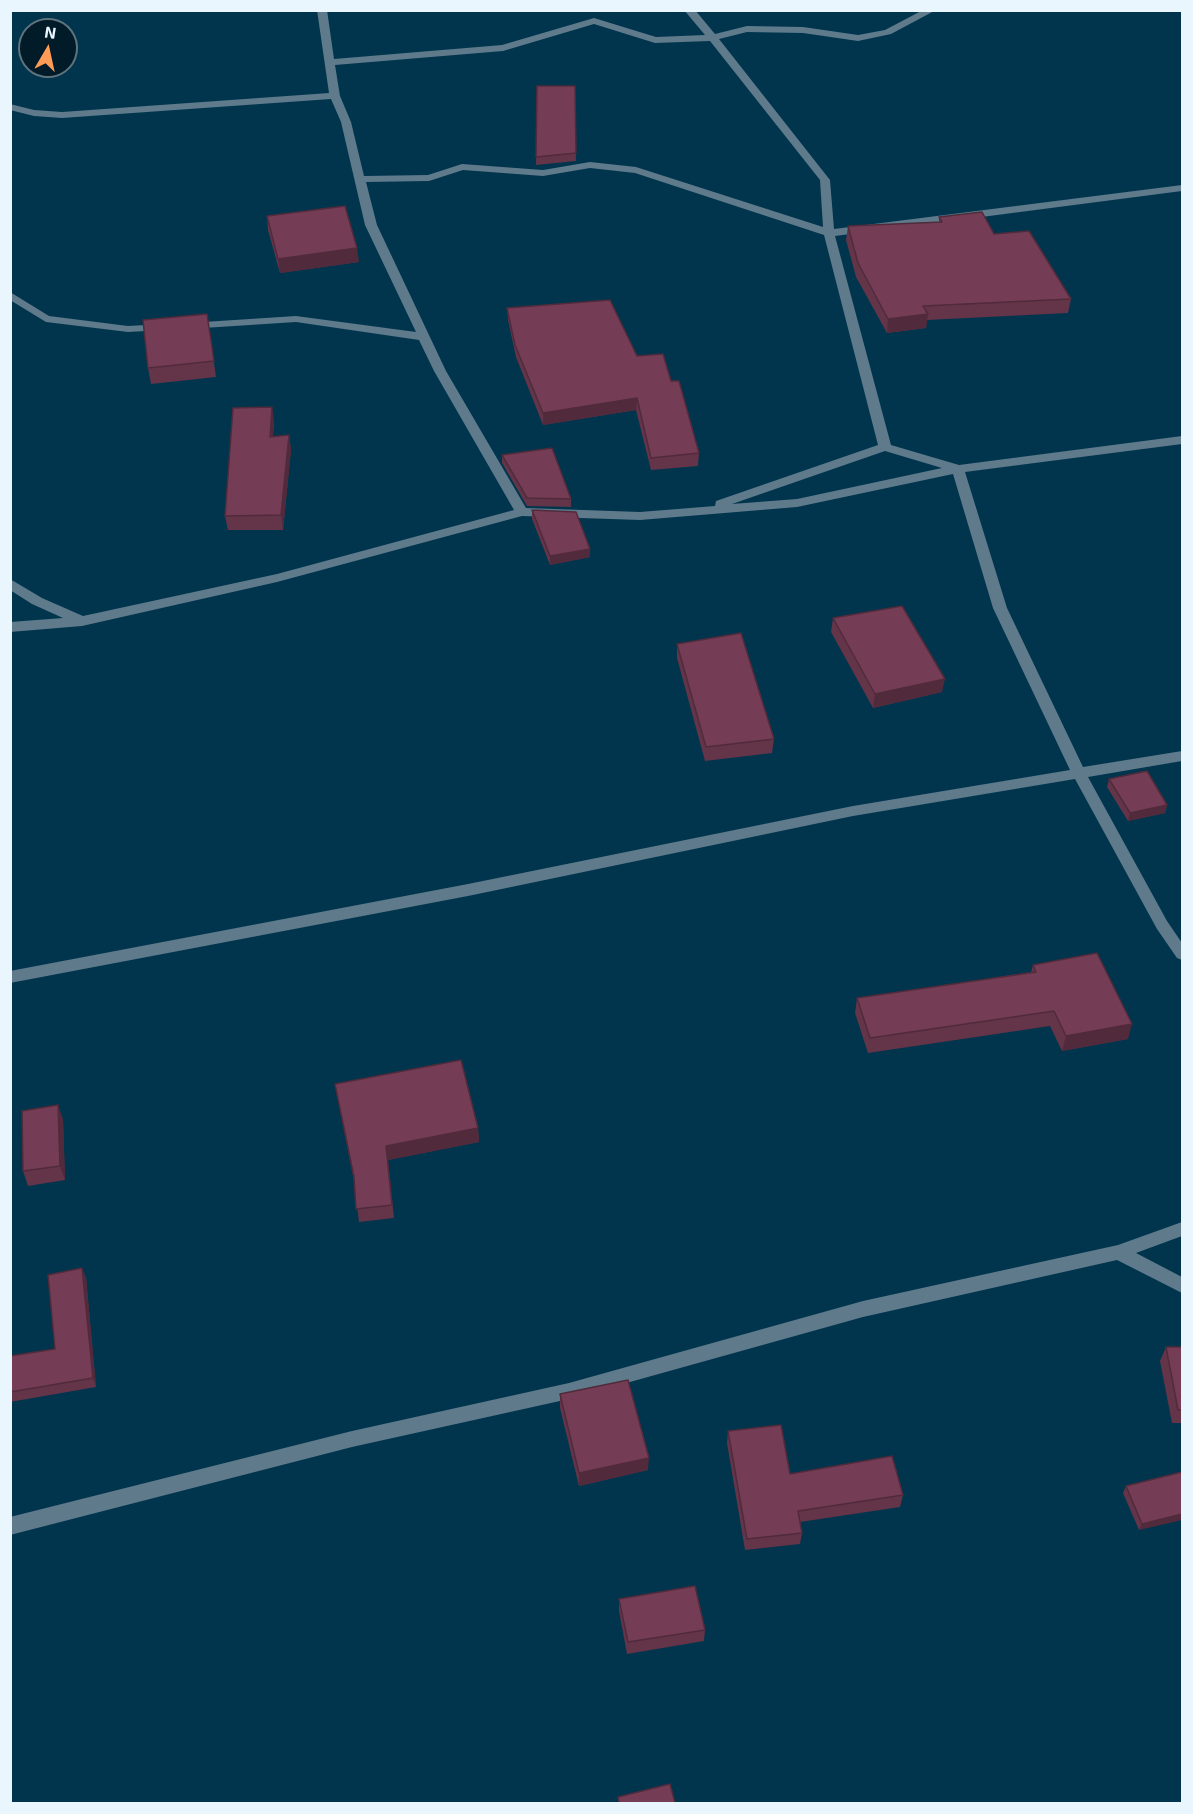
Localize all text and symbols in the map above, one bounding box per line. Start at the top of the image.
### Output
north arrow [18,18,78,78]
text: N [43,21,58,42]

